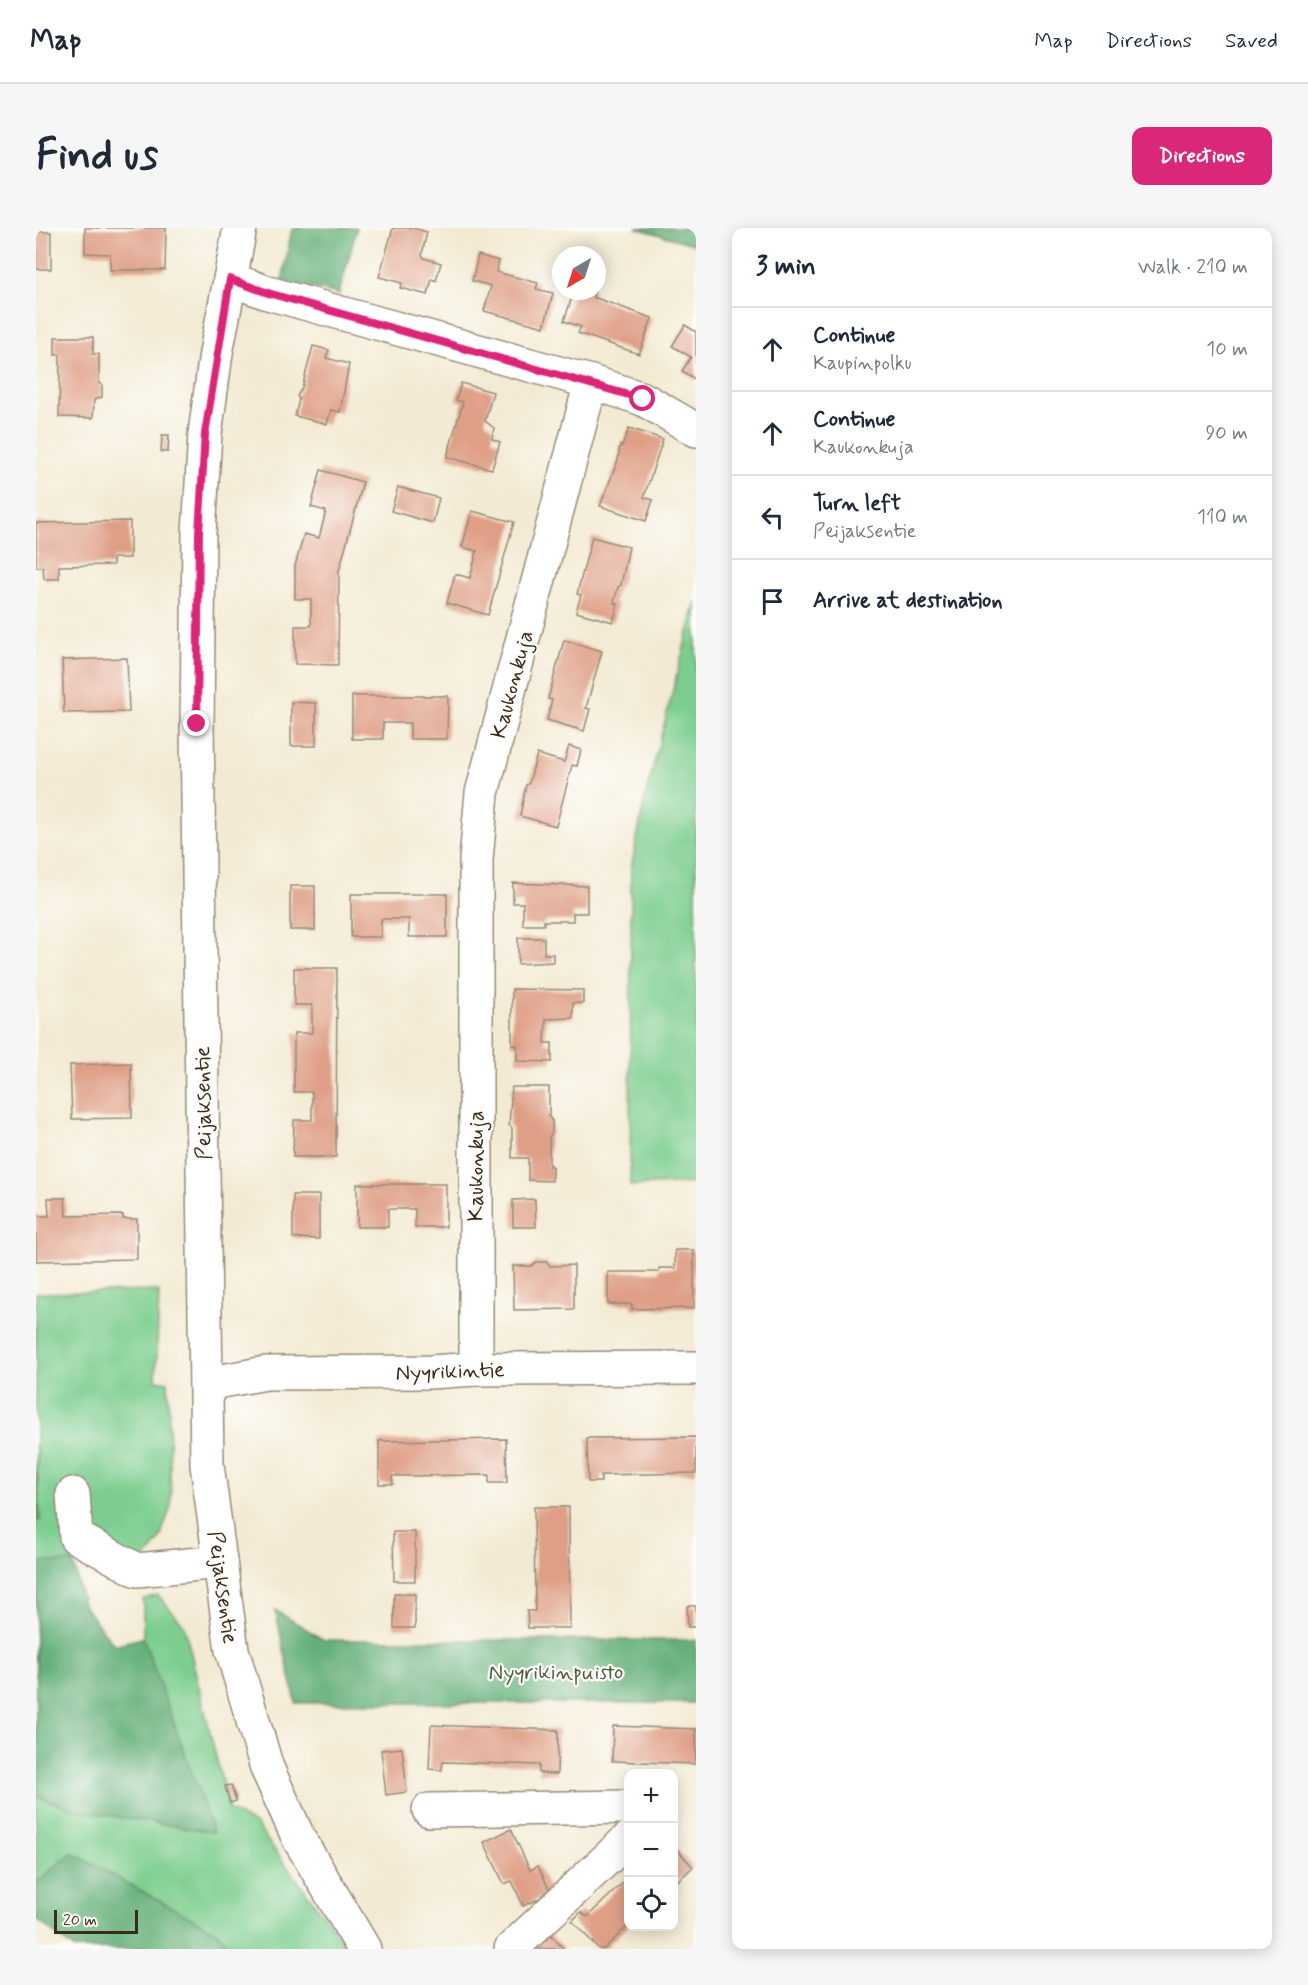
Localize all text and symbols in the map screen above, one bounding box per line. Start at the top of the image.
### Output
text: Map [30,23,81,60]
text: Map [1034,27,1073,55]
text: Directions [1106,27,1192,55]
text: Saved [1225,27,1278,55]
button: Directions [1132,127,1272,185]
text: Find us [36,129,158,184]
north arrow [552,246,606,300]
text: 3 min [756,250,816,284]
text: Walk · 210 m [1138,254,1248,281]
text: Continue [813,322,895,350]
icon: ahead [756,333,789,366]
text: 10 m [1206,336,1248,363]
text: Kaupinpolku [813,350,912,377]
route start [629,385,655,411]
text: Continue [813,406,895,434]
icon: ahead [756,417,789,450]
text: 90 m [1205,420,1248,447]
text: Kaukonkuja [813,434,914,461]
text: Turn left [813,490,901,518]
icon: left [756,501,789,534]
text: 110 m [1197,504,1248,531]
text: Peijaksentie [813,518,916,545]
icon: arrive [756,585,789,618]
text: Arrive at destination [813,587,1003,615]
street label: Kaukonkuja [485,627,542,742]
route end [183,710,209,736]
street label: Peijaksentie [189,1046,219,1160]
street label: Kaukonkuja [463,1111,492,1221]
street label: Nyyrikintie [395,1356,505,1388]
street label: Peijaksentie [200,1529,244,1646]
park label: Nyyrikinpuisto [489,1659,623,1687]
map controls [624,1769,678,1931]
button: + [624,1769,678,1823]
button: − [624,1823,678,1877]
button: locate [624,1877,678,1931]
scale bar [54,1907,138,1934]
text: 20 m [63,1910,97,1931]

